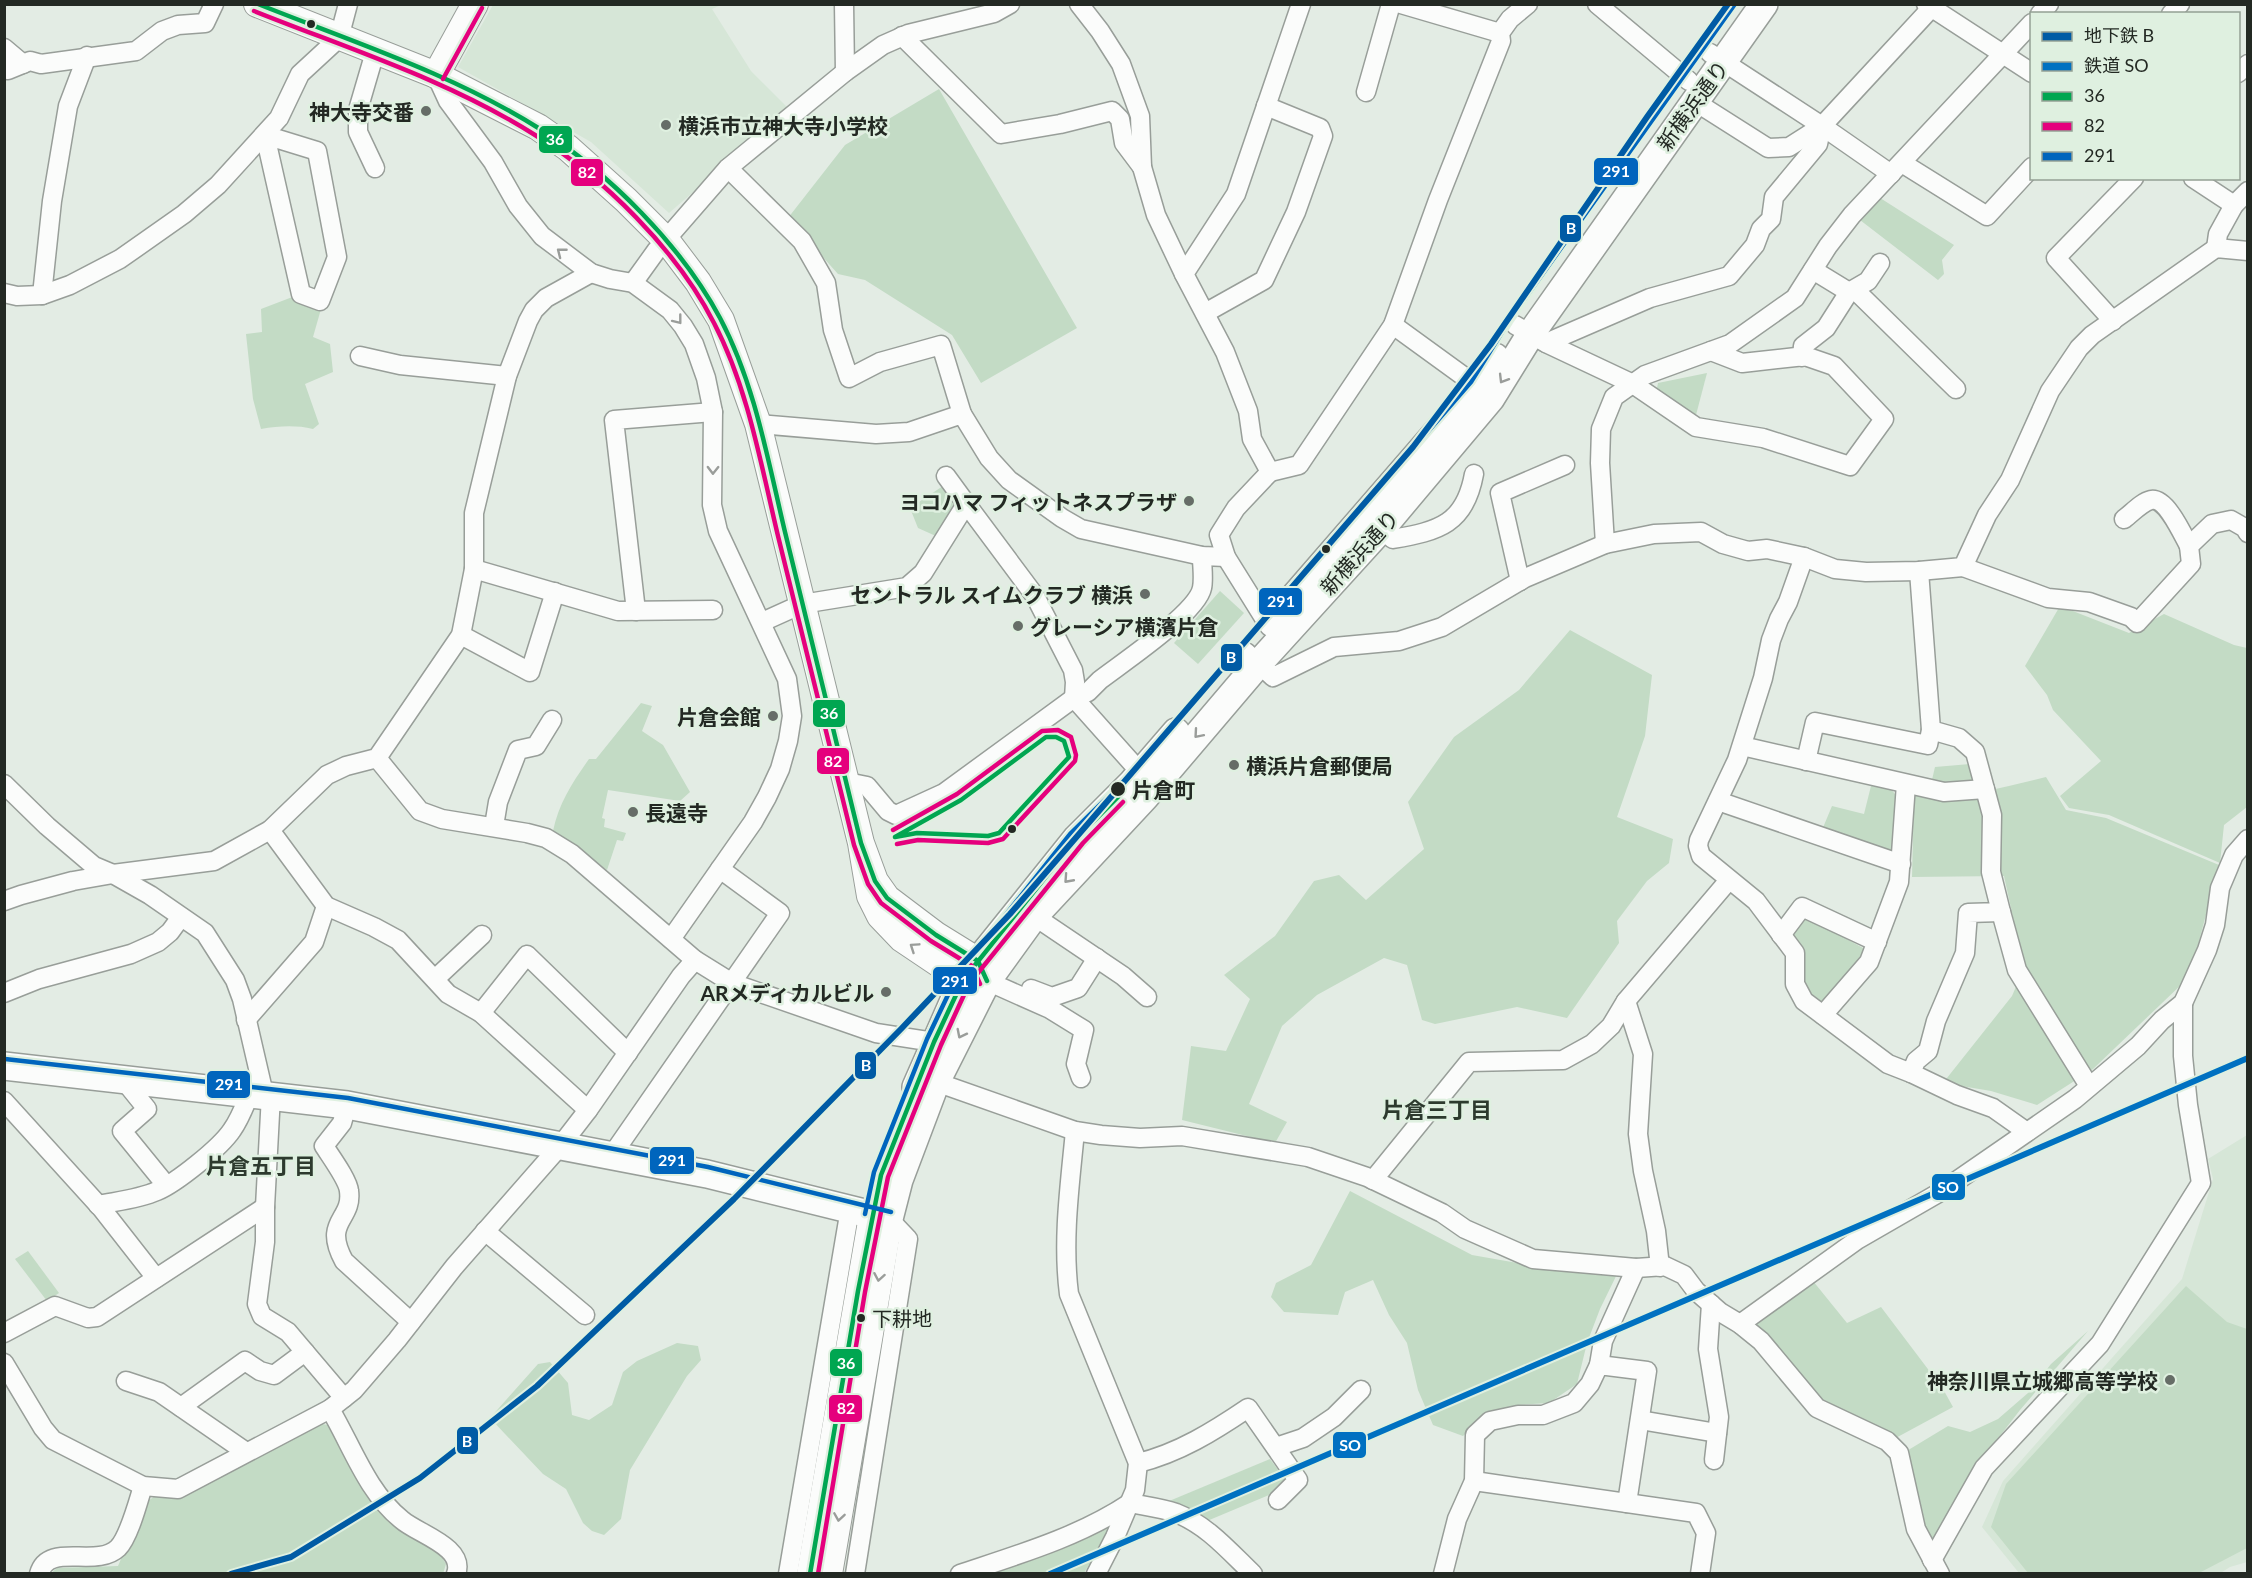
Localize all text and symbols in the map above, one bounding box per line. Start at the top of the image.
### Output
legend [2030,12,2240,180]
unlabelled marker [305,18,317,30]
text: 地下鉄 B [2084,24,2154,46]
text: 鉄道 SO [2084,54,2149,76]
street label: 新横浜通り [1651,55,1733,155]
text: 36 [2084,84,2105,106]
place label: 神大寺交番 [309,99,414,124]
marker: 神大寺交番 [419,104,433,118]
place label: 横浜市立神大寺小学校 [678,113,888,138]
text: 82 [2084,114,2105,136]
marker: 横浜市立神大寺小学校 [659,118,673,132]
line badge: 36 [538,125,573,154]
text: 36 [546,129,564,148]
text: 291 [2084,144,2115,166]
line badge: 291 [1593,157,1639,186]
line badge: 82 [570,158,604,187]
text: 291 [1602,161,1630,180]
text: 82 [578,162,596,181]
line badge: B [1559,214,1582,243]
text: B [1566,218,1576,237]
one-way arrow [557,248,568,259]
one-way arrow [670,313,681,324]
one-way arrow [1498,373,1510,383]
one-way arrow [707,466,719,475]
place label: ヨコハマ フィットネスプラザ [899,489,1177,514]
marker: ヨコハマ フィットネスプラザ [1182,494,1196,508]
street label: 新横浜通り [1315,505,1403,599]
unlabelled marker [1320,543,1332,555]
place label: セントラル スイムクラブ 横浜 [850,582,1133,607]
marker: セントラル スイムクラブ 横浜 [1138,587,1152,601]
line badge: 291 [1258,587,1303,616]
text: 291 [1267,591,1295,610]
place label: グレーシア横濱片倉 [1030,614,1219,639]
marker: グレーシア横濱片倉 [1011,619,1025,633]
line badge: B [1220,643,1243,672]
text: B [1226,647,1236,666]
line badge: 36 [812,699,846,728]
text: 36 [820,703,838,722]
place label: 片倉会館 [677,704,761,729]
marker: 片倉会館 [766,709,780,723]
one-way arrow [1194,727,1205,738]
line badge: 82 [816,747,850,775]
text: 82 [824,751,842,770]
place label: 横浜片倉郵便局 [1246,753,1393,778]
marker: 横浜片倉郵便局 [1227,758,1241,772]
place label: 片倉町 [1132,777,1195,802]
marker: 片倉町 [1109,780,1127,798]
place label: 長遠寺 [645,800,708,825]
marker: 長遠寺 [626,805,640,819]
unlabelled marker [1006,823,1018,835]
one-way arrow [1064,872,1075,883]
one-way arrow [910,943,921,954]
line badge: 291 [932,966,978,995]
text: 291 [941,971,969,990]
place label: ARメディカルビル [699,980,874,1005]
marker: ARメディカルビル [879,985,893,999]
one-way arrow [956,1027,968,1038]
line badge: B [854,1051,877,1080]
text: B [861,1055,871,1074]
line badge: 291 [206,1070,251,1099]
text: 291 [215,1074,243,1093]
district label: 片倉三丁目 [1382,1096,1492,1123]
line badge: 291 [649,1146,695,1175]
text: 291 [658,1150,686,1169]
district label: 片倉五丁目 [206,1152,316,1179]
line badge: SO [1931,1173,1966,1201]
text: SO [1937,1177,1959,1196]
one-way arrow [874,1272,886,1282]
place label: 下耕地 [872,1306,932,1330]
marker: 下耕地 [855,1312,867,1324]
line badge: 36 [829,1348,863,1377]
text: 36 [837,1353,855,1372]
place label: 神奈川県立城郷高等学校 [1927,1368,2158,1393]
marker: 神奈川県立城郷高等学校 [2163,1373,2177,1387]
line badge: 82 [828,1394,863,1423]
text: 82 [837,1398,855,1417]
line badge: B [456,1426,479,1455]
text: B [462,1431,472,1450]
line badge: SO [1332,1431,1367,1459]
text: SO [1339,1435,1361,1454]
one-way arrow [833,1512,845,1522]

